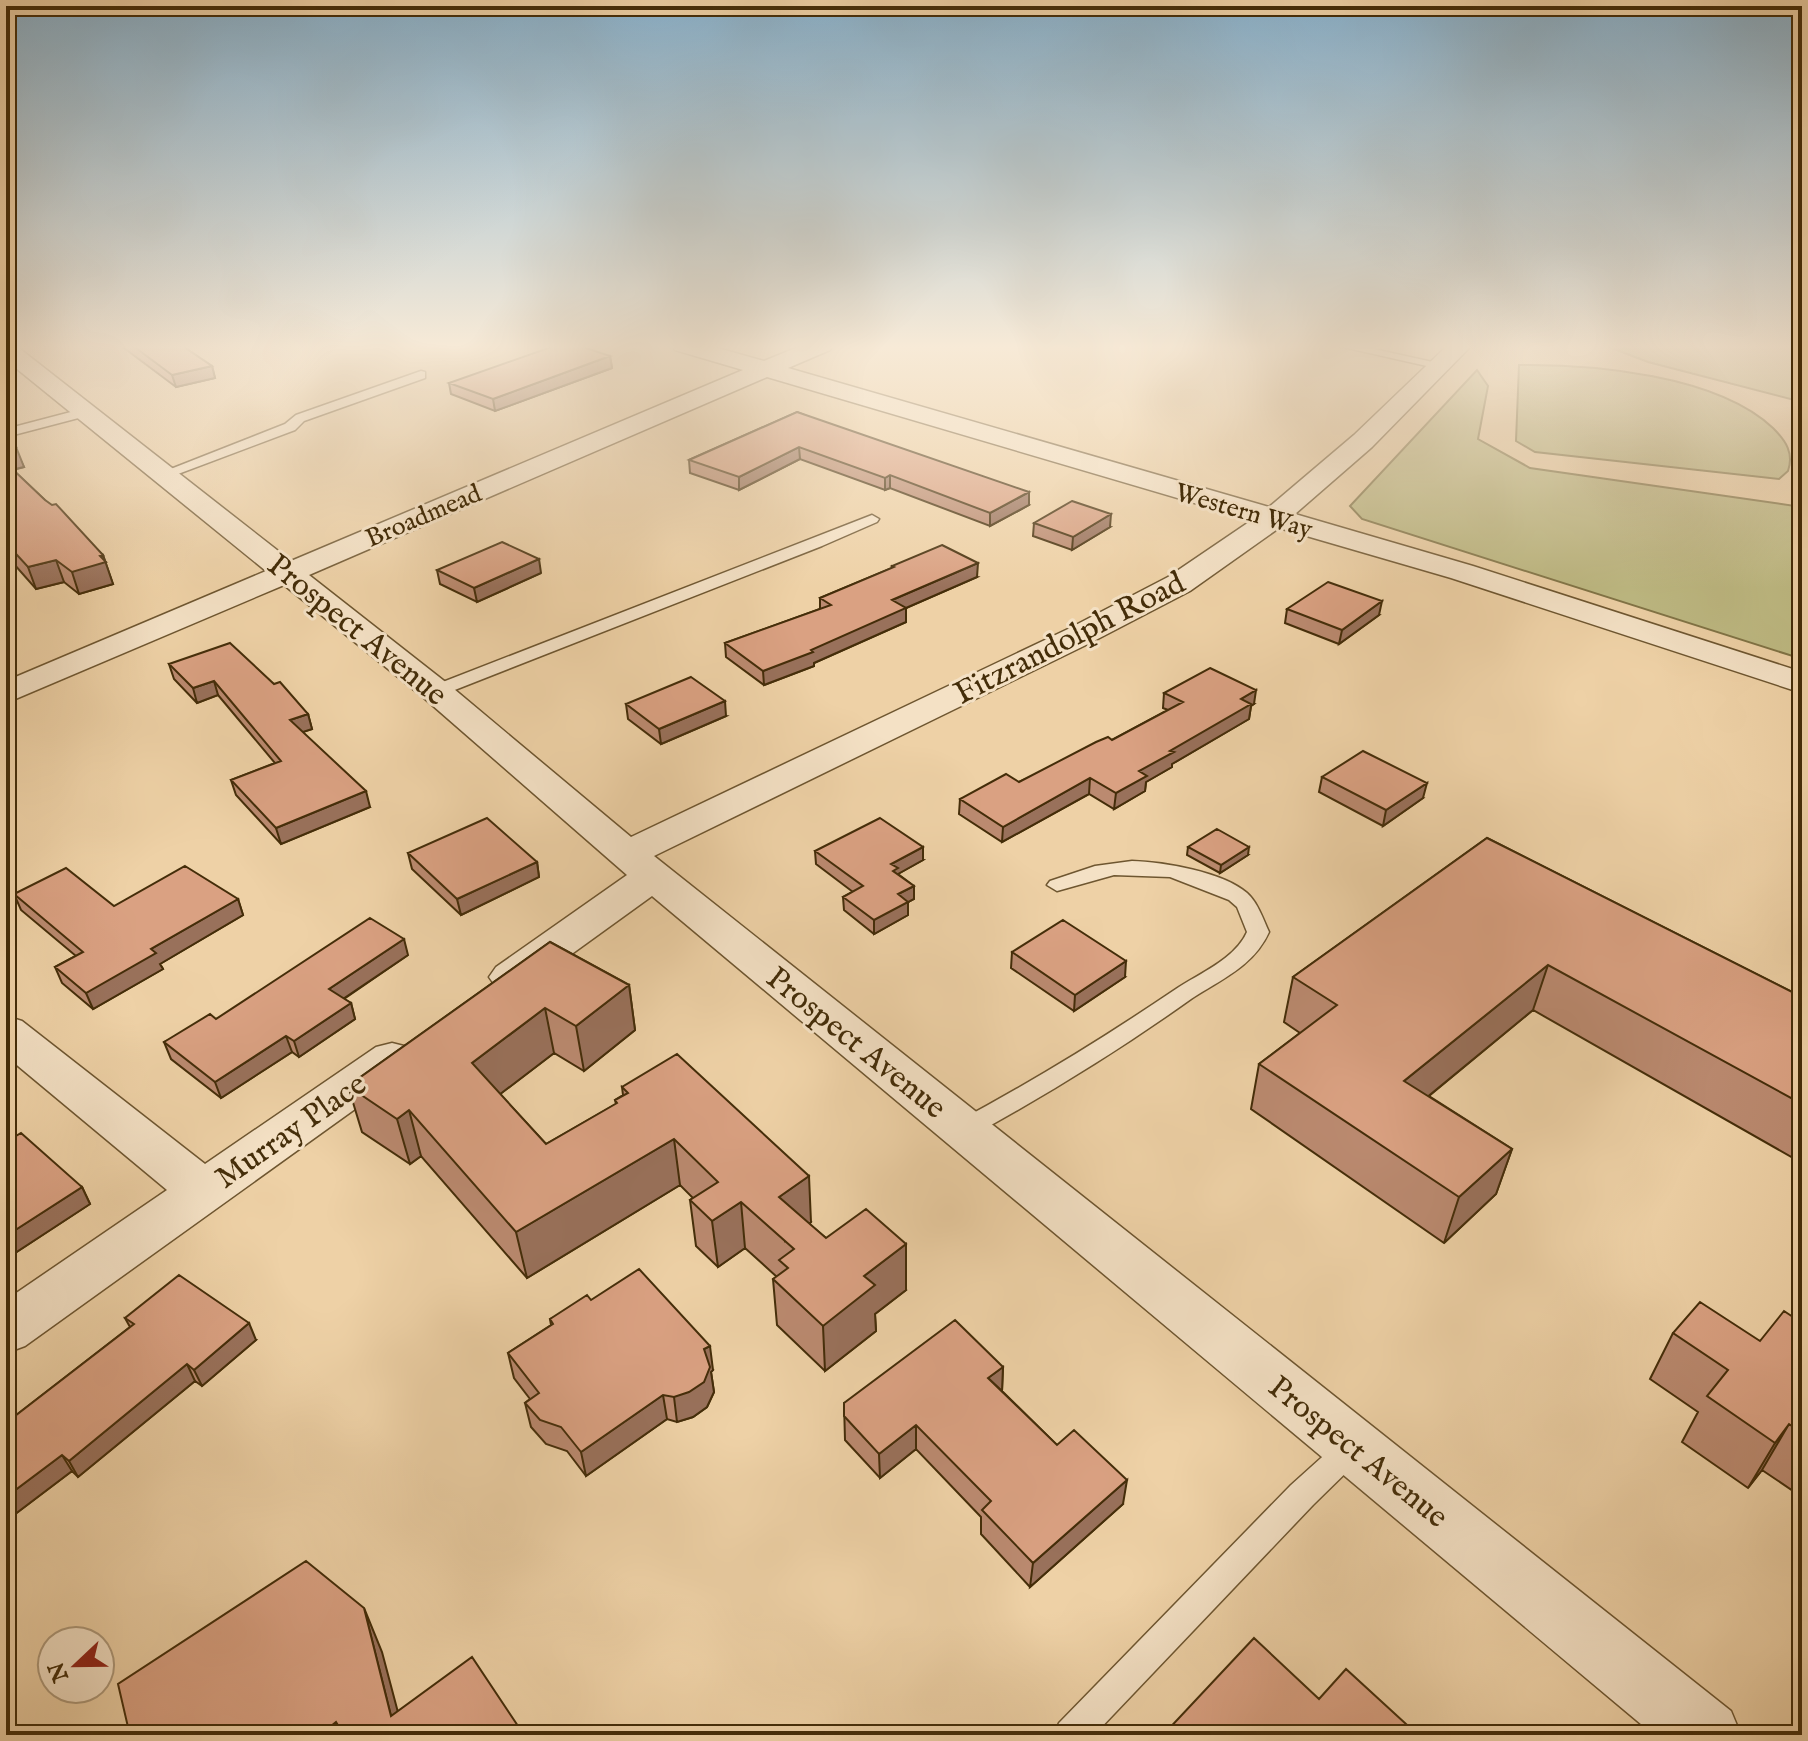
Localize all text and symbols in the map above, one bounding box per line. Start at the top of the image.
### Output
street label: Western Way [1171,476,1316,547]
street label: Broadmead [361,477,487,556]
street label: Prospect Avenue [258,546,455,716]
street label: Fitzrandolph Road [948,563,1193,715]
street label: Prospect Avenue [757,959,954,1129]
street label: Murray Place [208,1065,375,1199]
street label: Prospect Avenue [1259,1368,1456,1538]
north arrow [36,1625,116,1705]
text: N [43,1658,76,1687]

